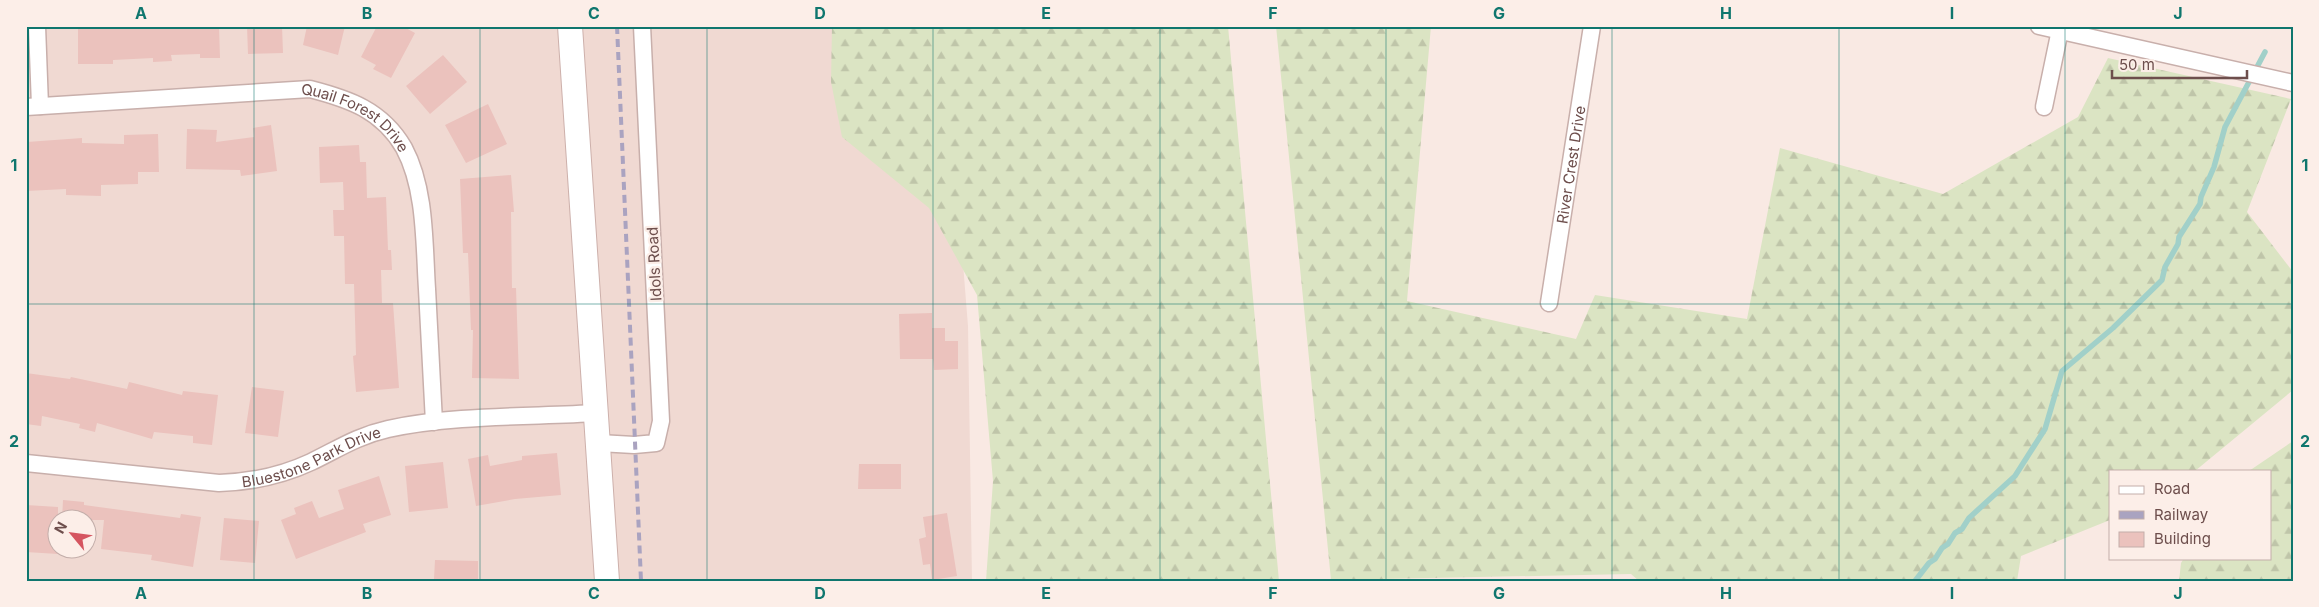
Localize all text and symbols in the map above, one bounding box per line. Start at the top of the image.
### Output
text: A [135,3,147,23]
text: B [362,3,372,23]
text: C [588,3,600,23]
text: D [814,3,826,23]
text: E [1041,3,1051,23]
text: F [1268,3,1278,23]
text: G [1493,3,1505,23]
text: H [1720,3,1732,23]
text: I [1950,3,1954,23]
text: J [2173,3,2183,23]
scale bar [2112,48,2246,80]
text: 50 m [2119,55,2155,74]
street label: Quail Forest Drive [301,79,414,155]
street label: River Crest Drive [1552,104,1589,225]
text: 1 [11,155,17,175]
text: 1 [2302,155,2308,175]
street label: Idols Road [643,226,665,302]
street label: Bluestone Park Drive [241,422,383,491]
text: 2 [9,431,19,451]
text: 2 [2300,431,2310,451]
legend [2109,470,2272,560]
text: Road [2154,479,2190,498]
text: Railway [2154,505,2209,524]
north arrow [48,510,98,560]
text: N [50,519,70,536]
text: Building [2154,529,2211,548]
text: A [135,583,147,603]
text: B [362,583,372,603]
text: C [588,583,600,603]
text: D [814,583,826,603]
text: E [1041,583,1051,603]
text: F [1268,583,1278,603]
text: G [1493,583,1505,603]
text: H [1720,583,1732,603]
text: I [1950,583,1954,603]
text: J [2173,583,2183,603]

